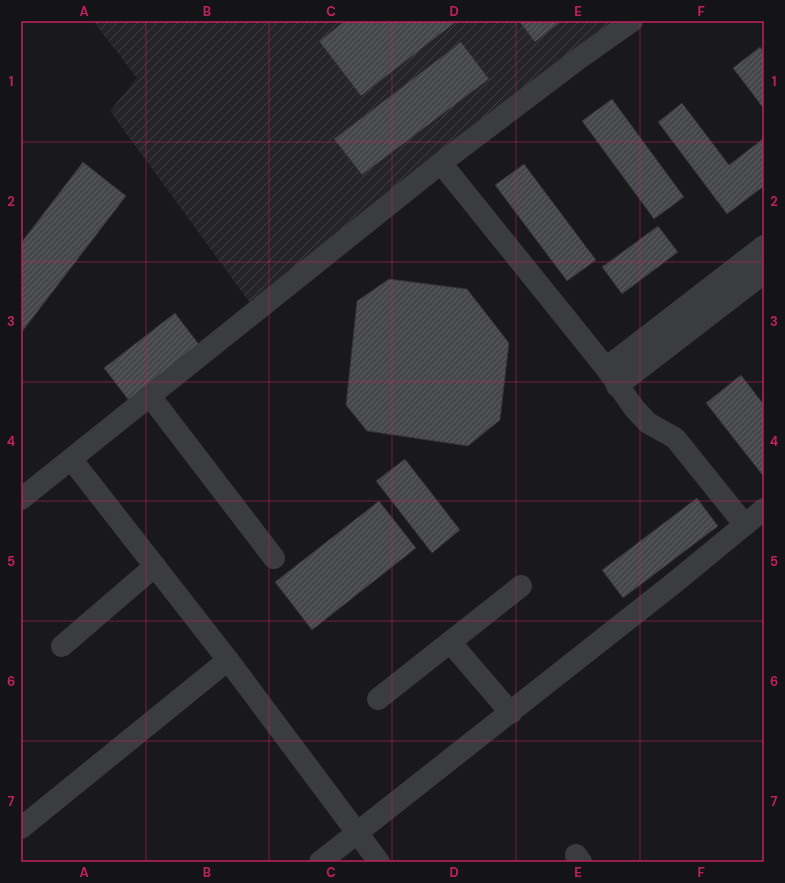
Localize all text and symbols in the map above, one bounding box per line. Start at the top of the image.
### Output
text: A [79,3,89,20]
text: B [203,3,211,20]
text: C [326,3,336,20]
text: D [449,3,459,20]
text: E [574,3,582,20]
text: F [697,3,705,20]
text: 1 [9,73,13,90]
text: 1 [772,73,776,90]
text: 2 [7,193,15,210]
text: 2 [770,193,778,210]
text: 3 [7,313,15,330]
text: 3 [770,313,778,330]
text: 4 [7,433,15,450]
text: 4 [770,433,778,450]
text: 5 [7,553,15,570]
text: 5 [770,553,778,570]
text: 6 [7,673,15,690]
text: 6 [770,673,778,690]
text: 7 [8,793,15,810]
text: 7 [771,793,778,810]
text: A [79,864,89,881]
text: B [203,864,211,881]
text: C [326,864,336,881]
text: D [449,864,459,881]
text: E [574,864,582,881]
text: F [697,864,705,881]

